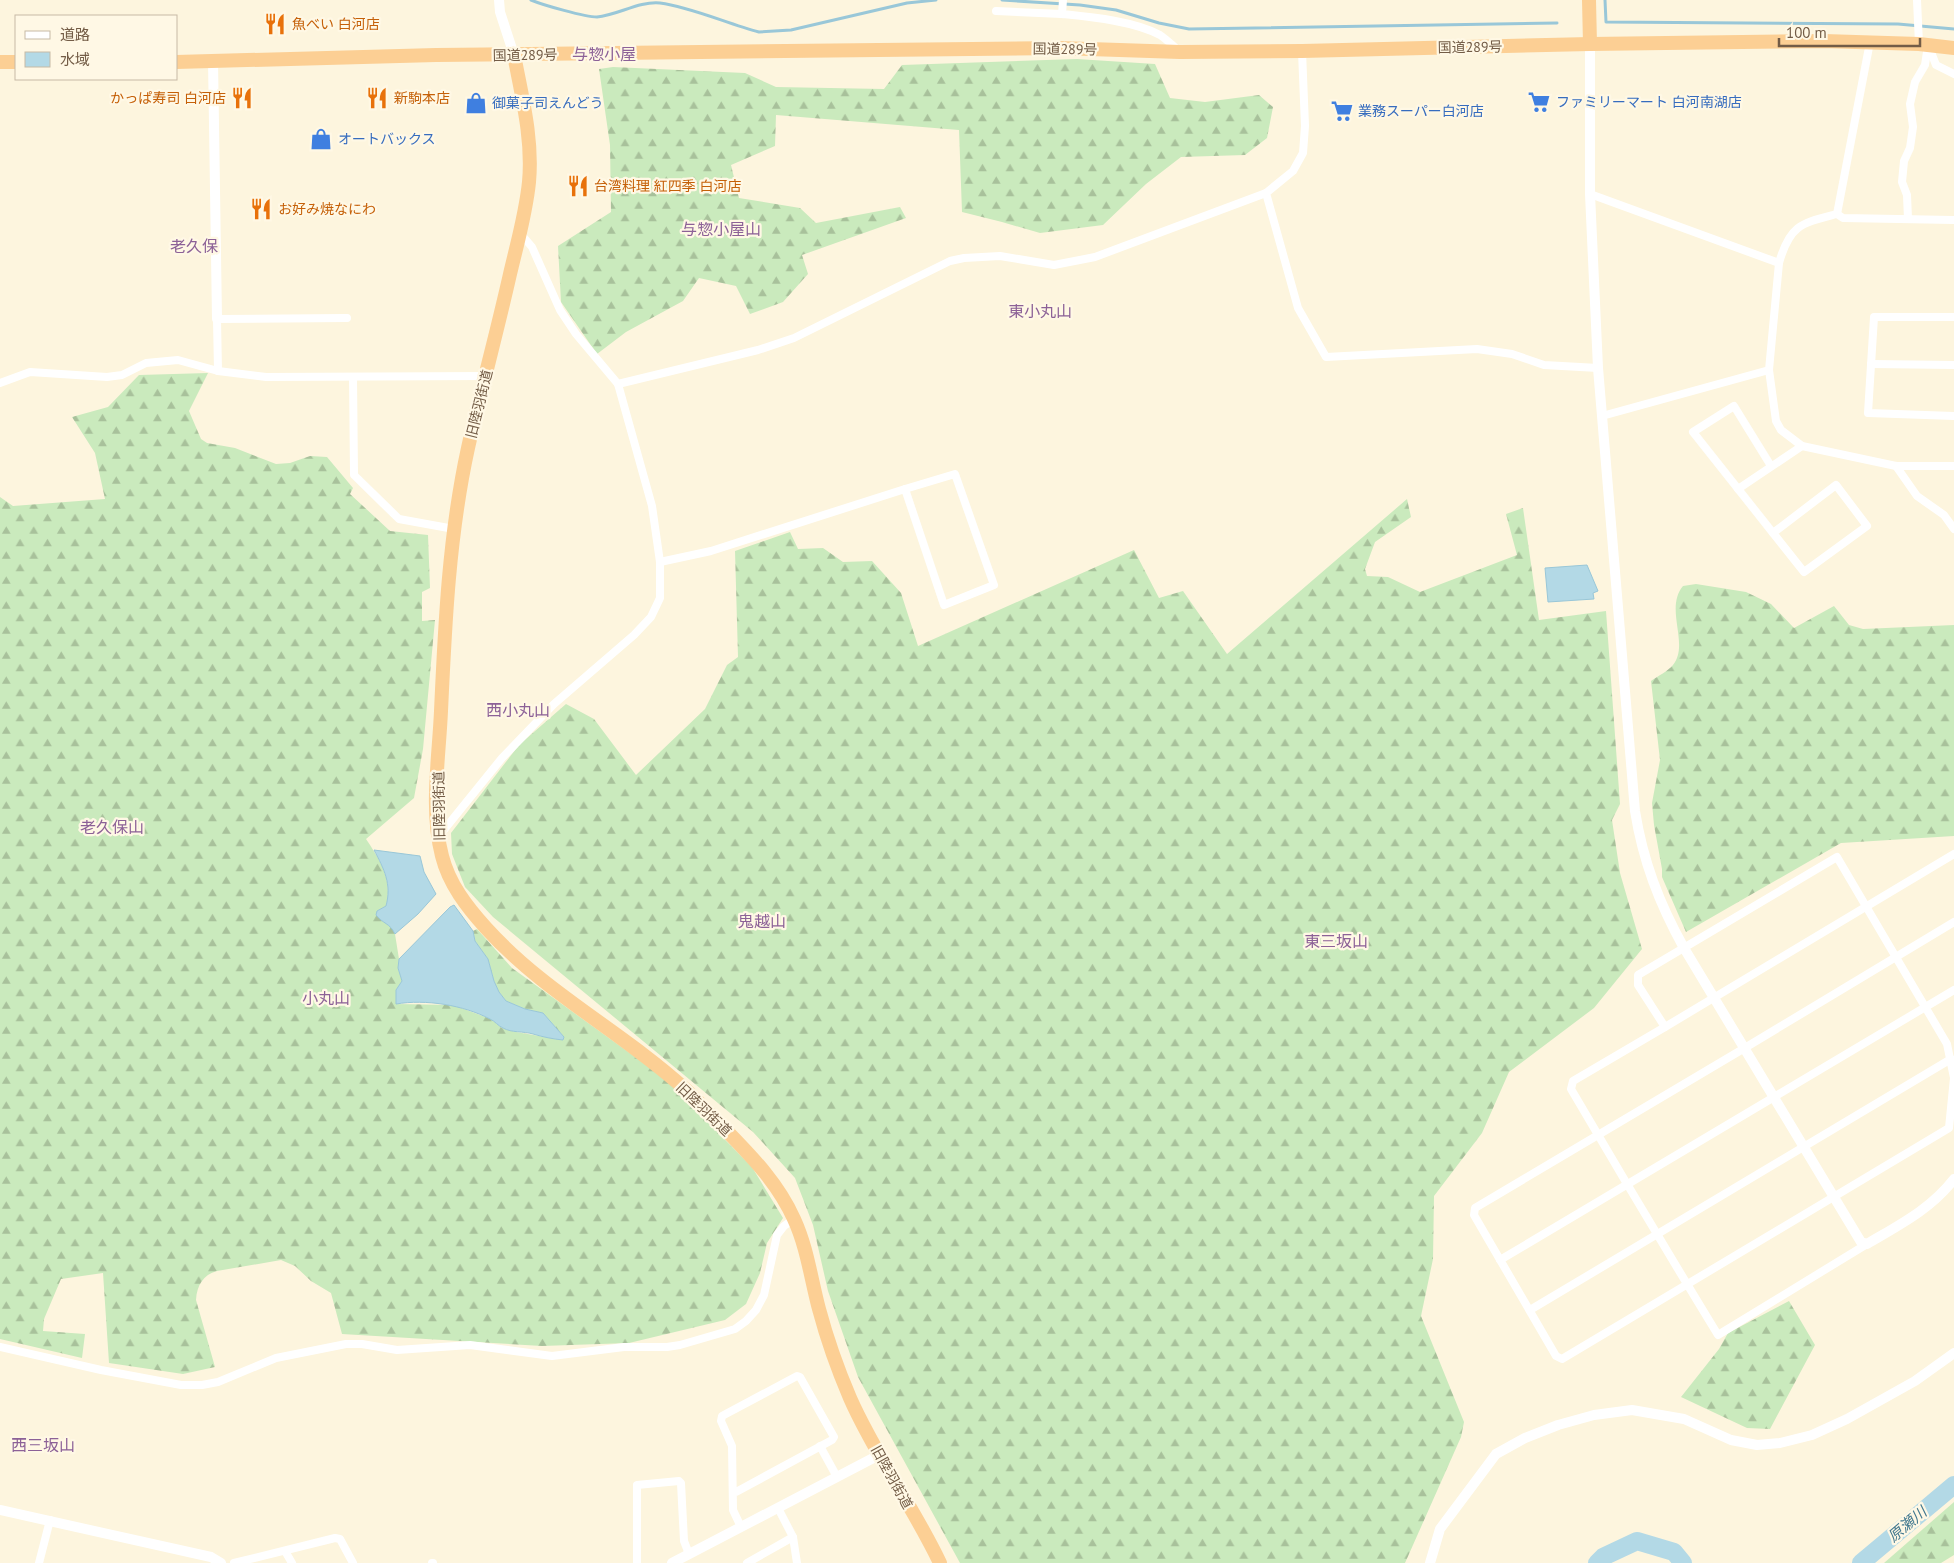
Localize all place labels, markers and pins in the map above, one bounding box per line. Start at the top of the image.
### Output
restaurant icon: 魚べい 白河店 [262,11,288,37]
place label: 魚べい 白河店 [292,15,380,33]
restaurant icon: かっぱ寿司 白河店 [229,85,255,111]
restaurant icon: 新駒本店 [364,85,390,111]
place label: かっぱ寿司 白河店 [110,89,226,107]
place label: 新駒本店 [394,89,450,107]
supermarket icon: ファミリーマート 白河南湖店 [1526,89,1552,115]
shop icon: 御菓子司えんどう [463,90,489,116]
place label: ファミリーマート 白河南湖店 [1556,93,1742,111]
place label: 御菓子司えんどう [492,94,604,112]
supermarket icon: 業務スーパー白河店 [1329,98,1355,124]
place label: 業務スーパー白河店 [1358,102,1484,120]
shop icon: オートバックス [308,126,334,152]
place label: オートバックス [338,130,436,148]
restaurant icon: 台湾料理 紅四季 白河店 [565,173,591,199]
place label: 台湾料理 紅四季 白河店 [594,177,741,195]
restaurant icon: お好み焼なにわ [248,196,274,222]
place label: お好み焼なにわ [278,200,376,218]

